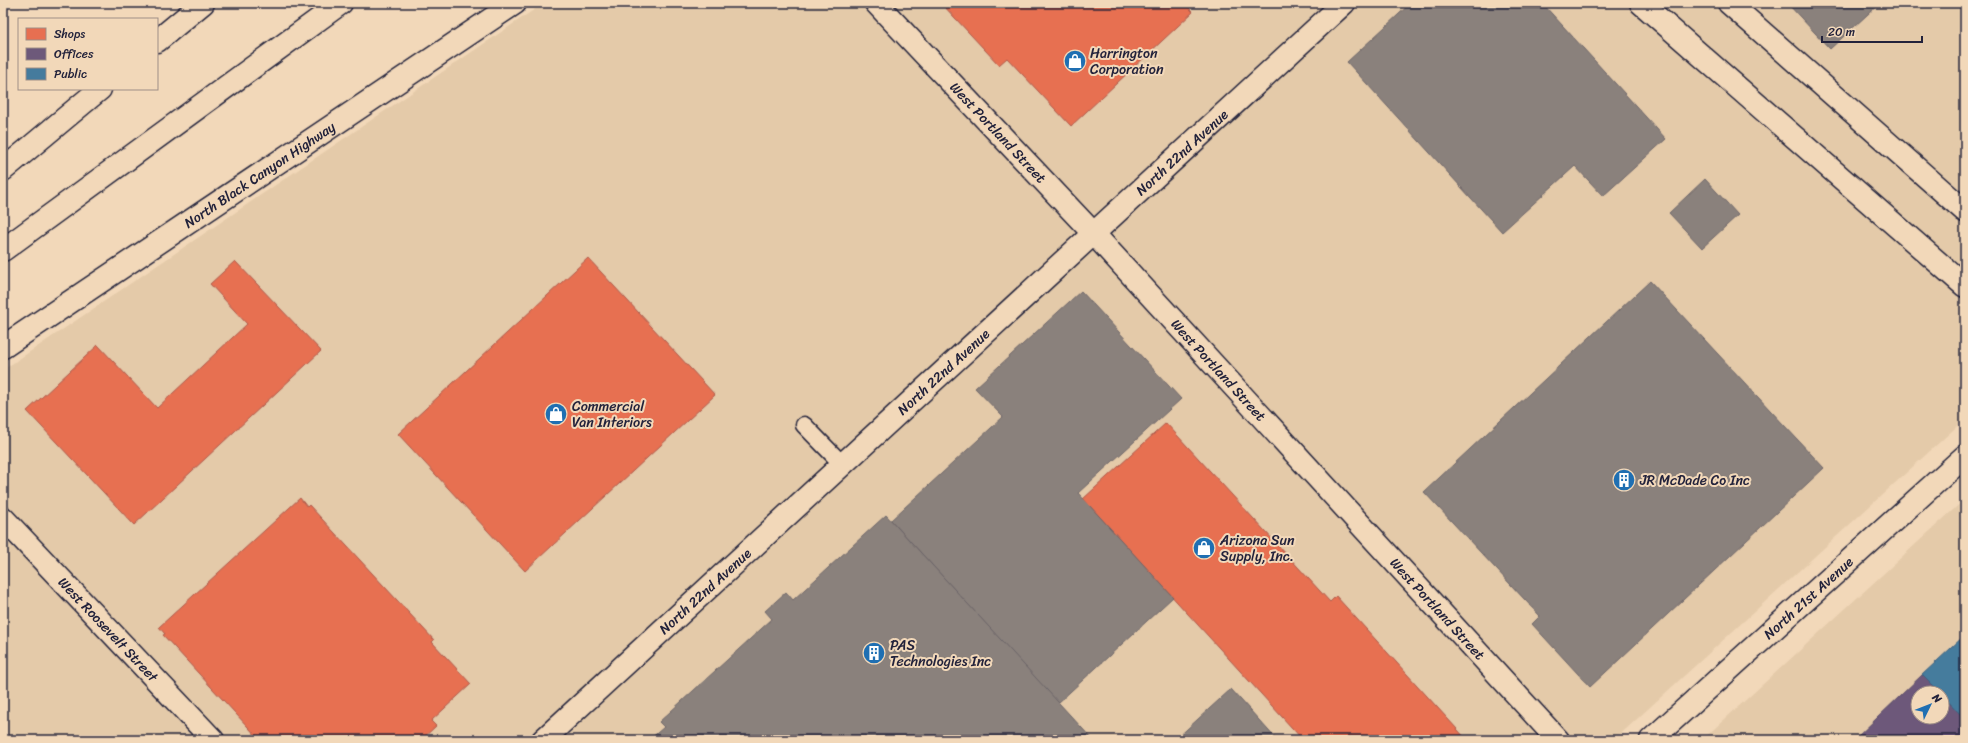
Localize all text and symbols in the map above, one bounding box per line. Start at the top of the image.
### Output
legend [18,18,158,90]
scale bar [1822,18,1922,44]
text: 20 m [1828,21,1855,43]
text: Shops [54,23,85,45]
place label: Harrington Corporation [1090,41,1164,82]
text: Offices [54,43,94,65]
shop icon: Harrington Corporation [1062,48,1088,74]
text: Public [54,63,87,85]
street label: West Portland Street [944,76,1053,189]
street label: North 22nd Avenue [1129,103,1234,202]
street label: North Black Canyon Highway [178,114,341,235]
street label: West Portland Street [1165,313,1273,427]
street label: North 22nd Avenue [891,322,996,421]
place label: Commercial Van Interiors [572,394,652,435]
shop icon: Commercial Van Interiors [543,401,569,427]
building icon: JR McDade Co Inc [1611,467,1637,493]
place label: JR McDade Co Inc [1639,468,1750,493]
place label: Arizona Sun Supply, Inc. [1219,528,1295,569]
shop icon: Arizona Sun Supply, Inc. [1191,535,1217,561]
street label: North 22nd Avenue [653,541,757,641]
street label: North 21st Avenue [1757,550,1859,646]
street label: West Portland Street [1384,551,1492,666]
street label: West Roosevelt Street [52,571,165,689]
place label: PAS Technologies Inc [890,633,991,674]
building icon: PAS Technologies Inc [861,640,887,666]
north arrow [1910,685,1950,725]
text: N [1927,689,1947,708]

